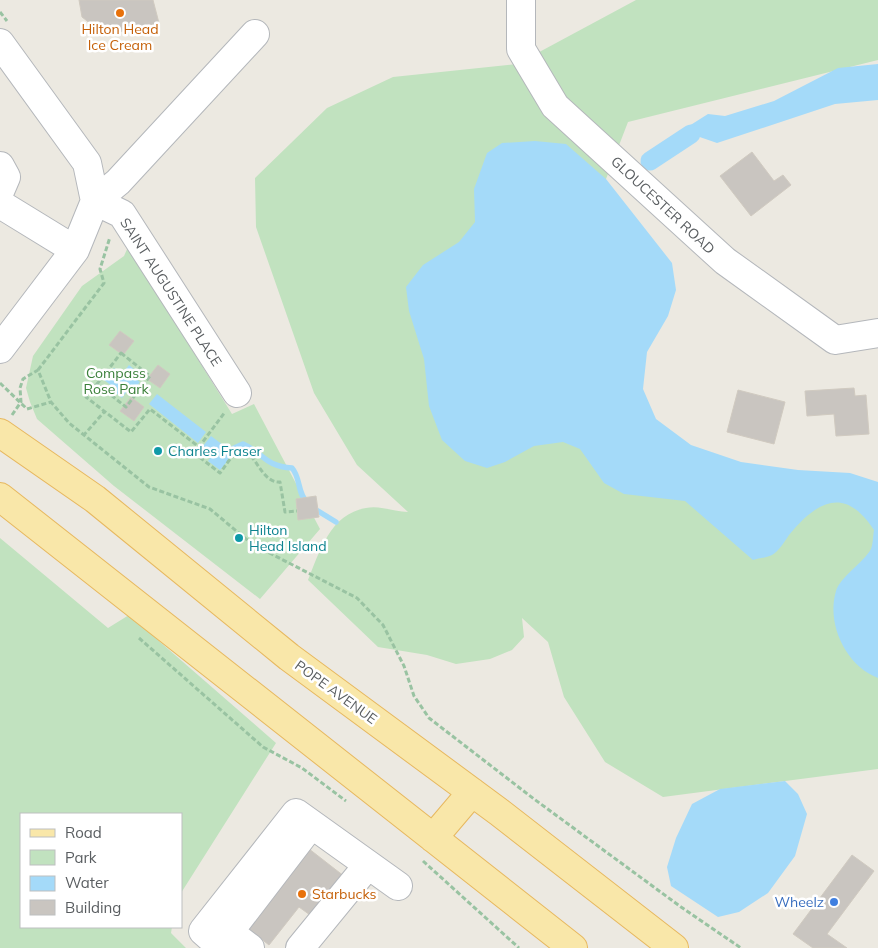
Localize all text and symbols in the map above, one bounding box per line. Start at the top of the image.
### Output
marker: Hilton Head Ice Cream [114,7,126,19]
place label: Hilton Head Ice Cream [81,20,159,54]
street label: GLOUCESTER ROAD [607,152,719,258]
street label: SAINT AUGUSTINE PLACE [116,214,226,370]
park label: Compass Rose Park [83,364,149,398]
place label: Charles Fraser [168,442,263,460]
marker: Charles Fraser [152,445,164,457]
place label: Hilton Head Island [249,521,327,555]
marker: Hilton Head Island [233,532,245,544]
street label: POPE AVENUE [291,656,381,728]
legend [20,813,182,928]
text: Road [65,823,102,842]
text: Park [65,848,97,867]
text: Water [65,873,109,892]
place label: Starbucks [312,885,377,903]
marker: Starbucks [296,888,308,900]
place label: Wheelz [774,893,824,911]
marker: Wheelz [828,896,840,908]
text: Building [65,898,121,917]

